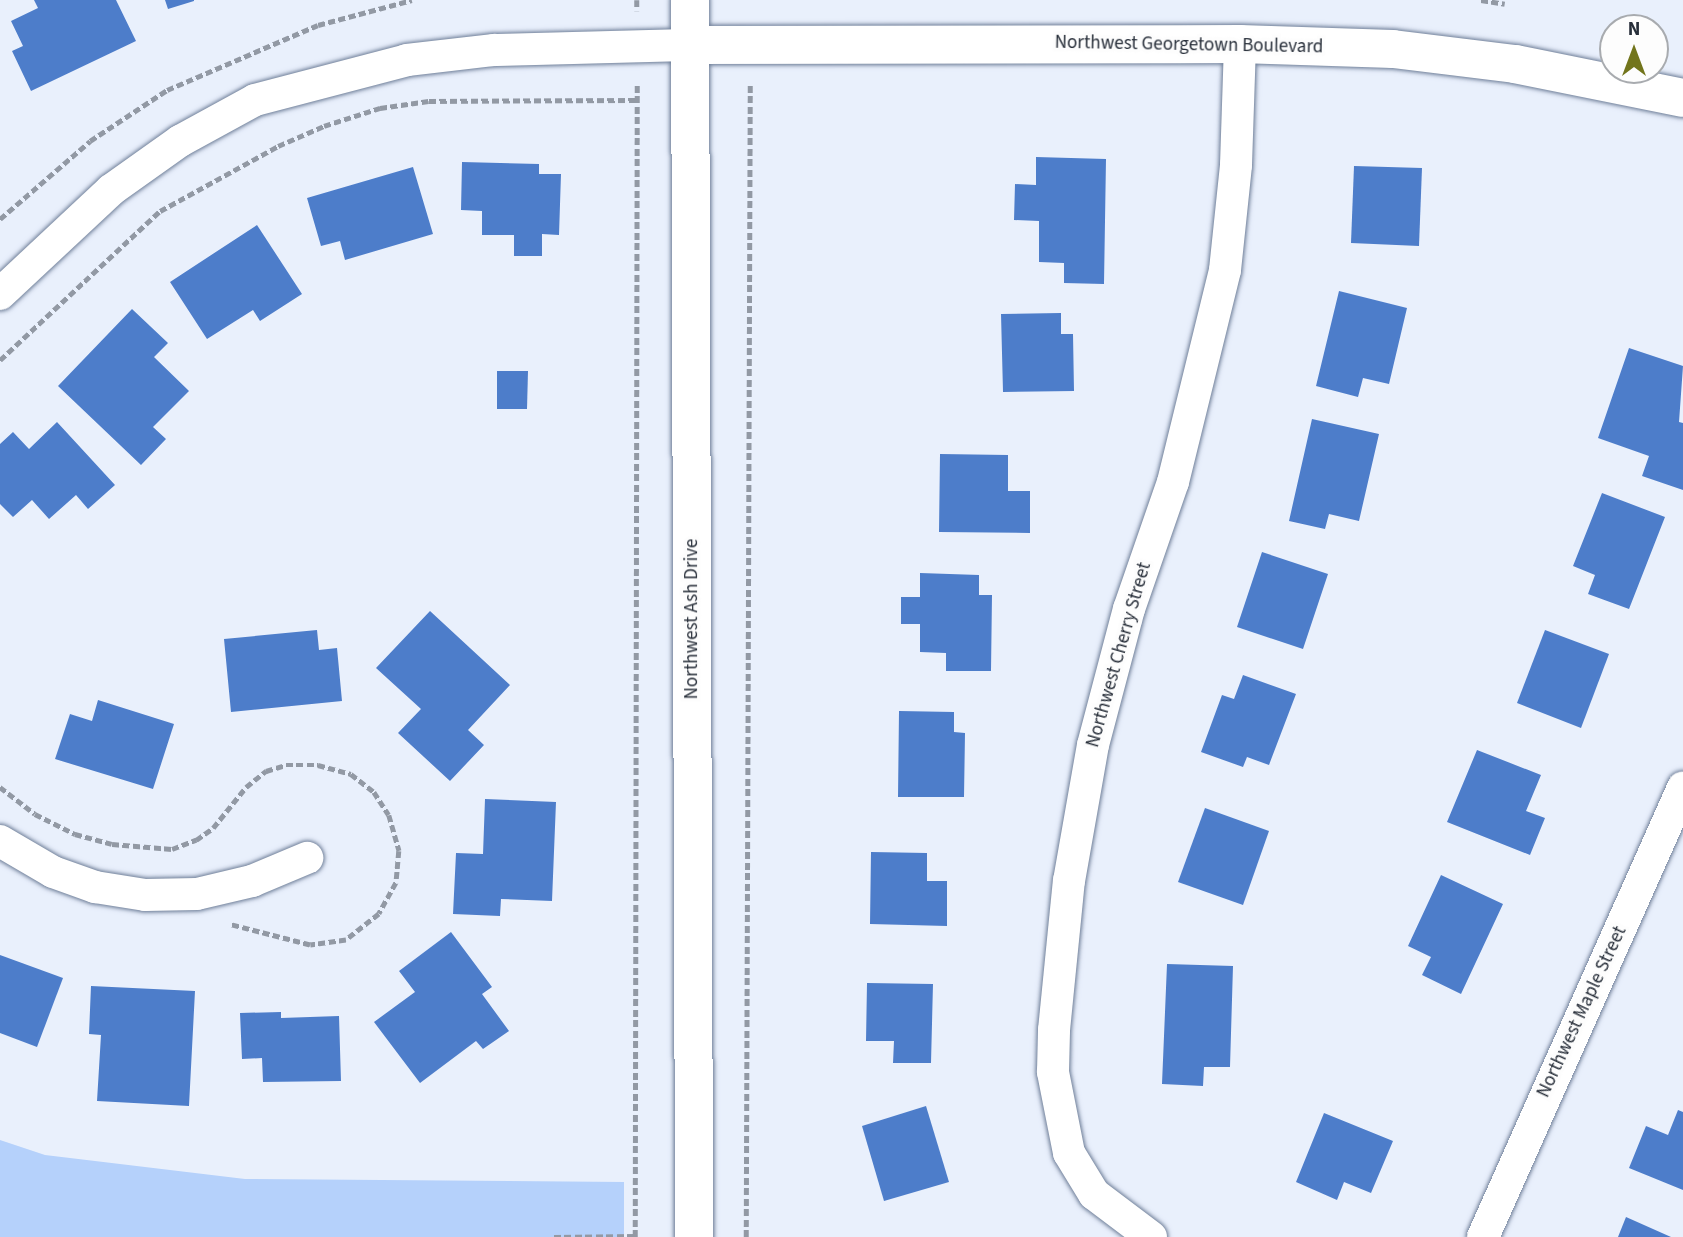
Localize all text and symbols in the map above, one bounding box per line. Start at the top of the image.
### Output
north arrow [1599,14,1669,84]
text: N [1628,16,1640,43]
street label: Northwest Georgetown Boulevard [1055,31,1323,59]
street label: Northwest Ash Drive [681,539,703,699]
street label: Northwest Cherry Street [1082,560,1156,750]
street label: Northwest Maple Street [1532,923,1632,1101]

